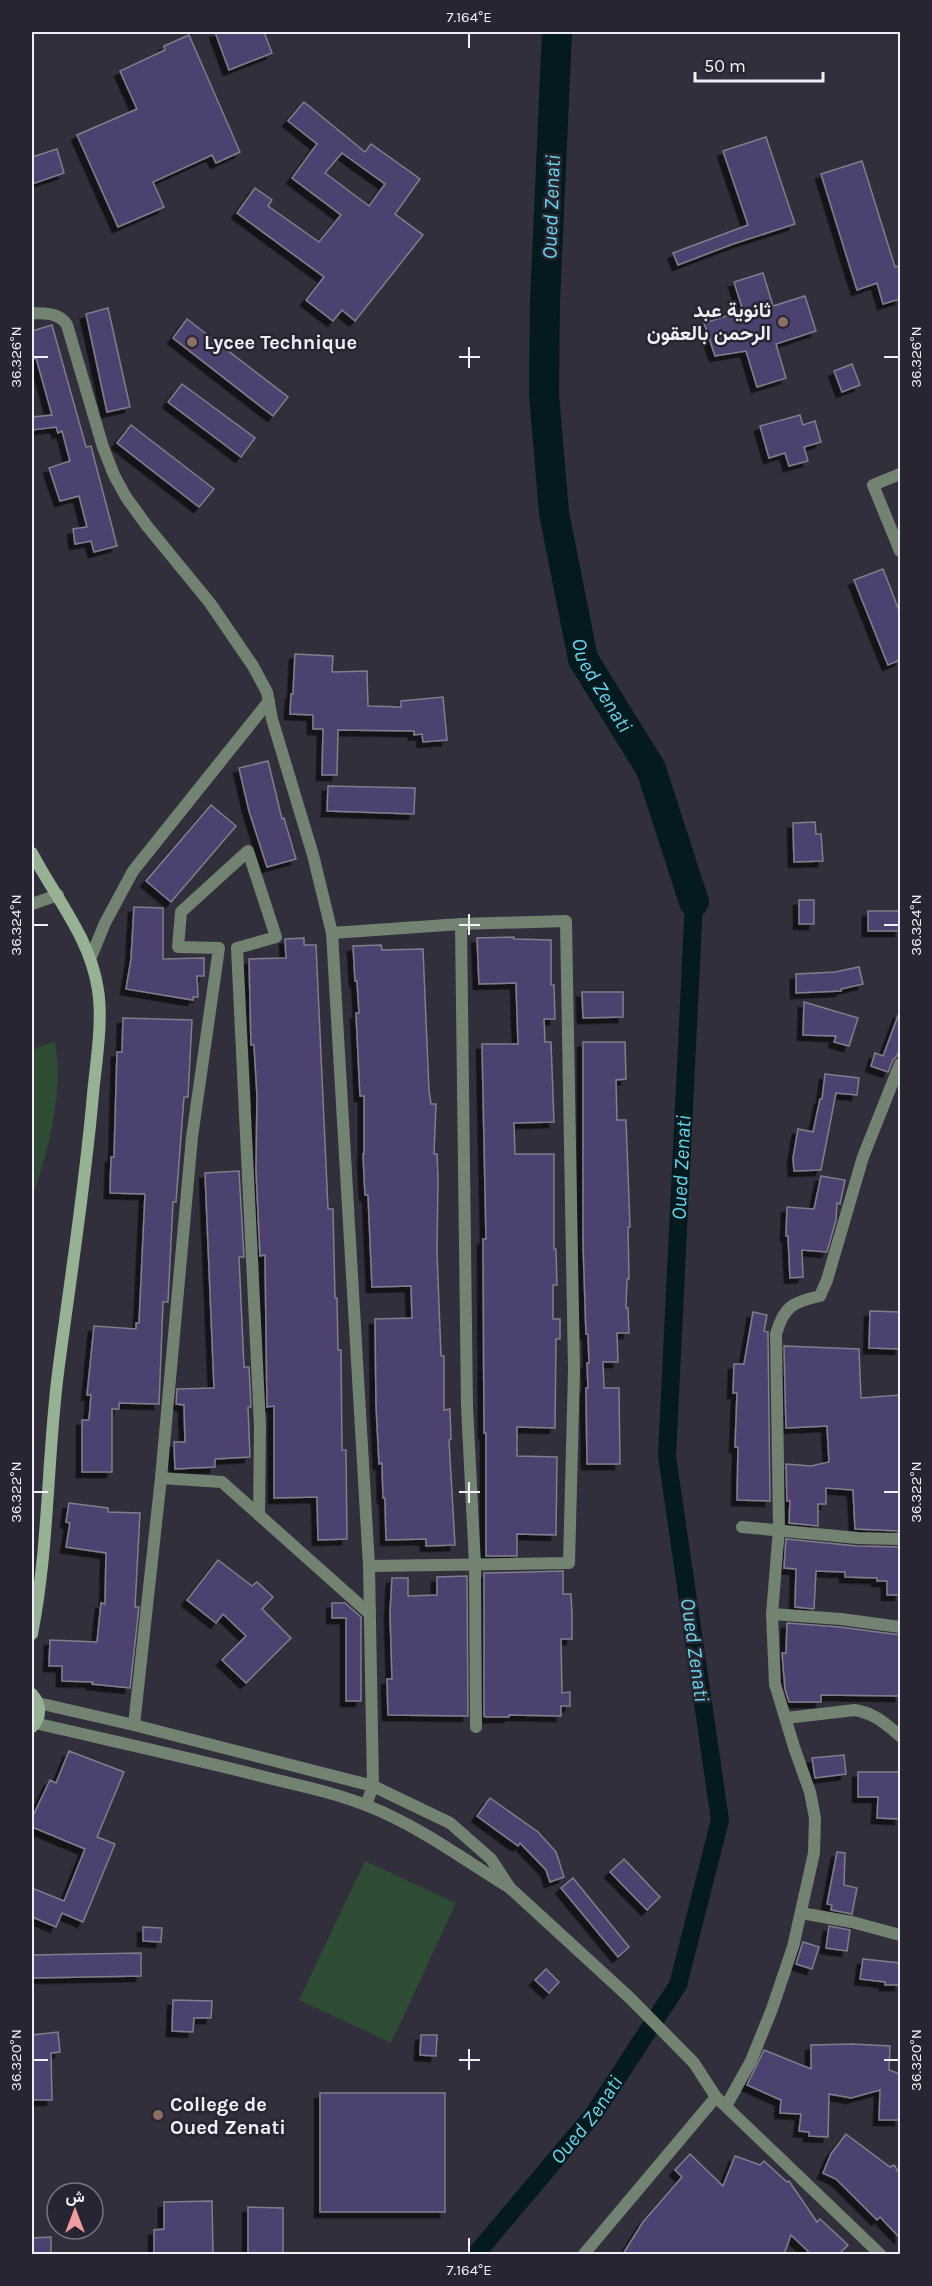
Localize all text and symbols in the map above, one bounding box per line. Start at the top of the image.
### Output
text: 7.164°E [446,8,492,26]
scale bar [695,45,822,83]
text: 50 m [704,55,746,77]
water label: Oued Zenati [537,154,565,260]
place label: ثانوية عبد الرحمن بالعقون [647,299,771,346]
marker: ثانوية عبد الرحمن بالعقون [776,315,790,329]
text: 36.326°N [7,326,25,388]
text: 36.326°N [907,326,925,388]
place label: Lycee Technique [204,331,357,354]
marker: Lycee Technique [185,335,199,349]
water label: Oued Zenati [567,636,637,737]
text: 36.324°N [7,894,25,956]
text: 36.324°N [907,894,925,956]
water label: Oued Zenati [667,1114,696,1220]
text: 36.322°N [7,1461,25,1523]
text: 36.322°N [907,1461,925,1523]
water label: Oued Zenati [676,1596,714,1704]
text: 36.320°N [7,2029,25,2091]
text: 36.320°N [907,2029,925,2091]
water label: Oued Zenati [545,2071,628,2169]
place label: College de Oued Zenati [170,2093,286,2139]
marker: College de Oued Zenati [151,2108,165,2122]
north arrow [45,2181,105,2241]
text: ش [65,2187,85,2206]
text: 7.164°E [446,2261,492,2279]

